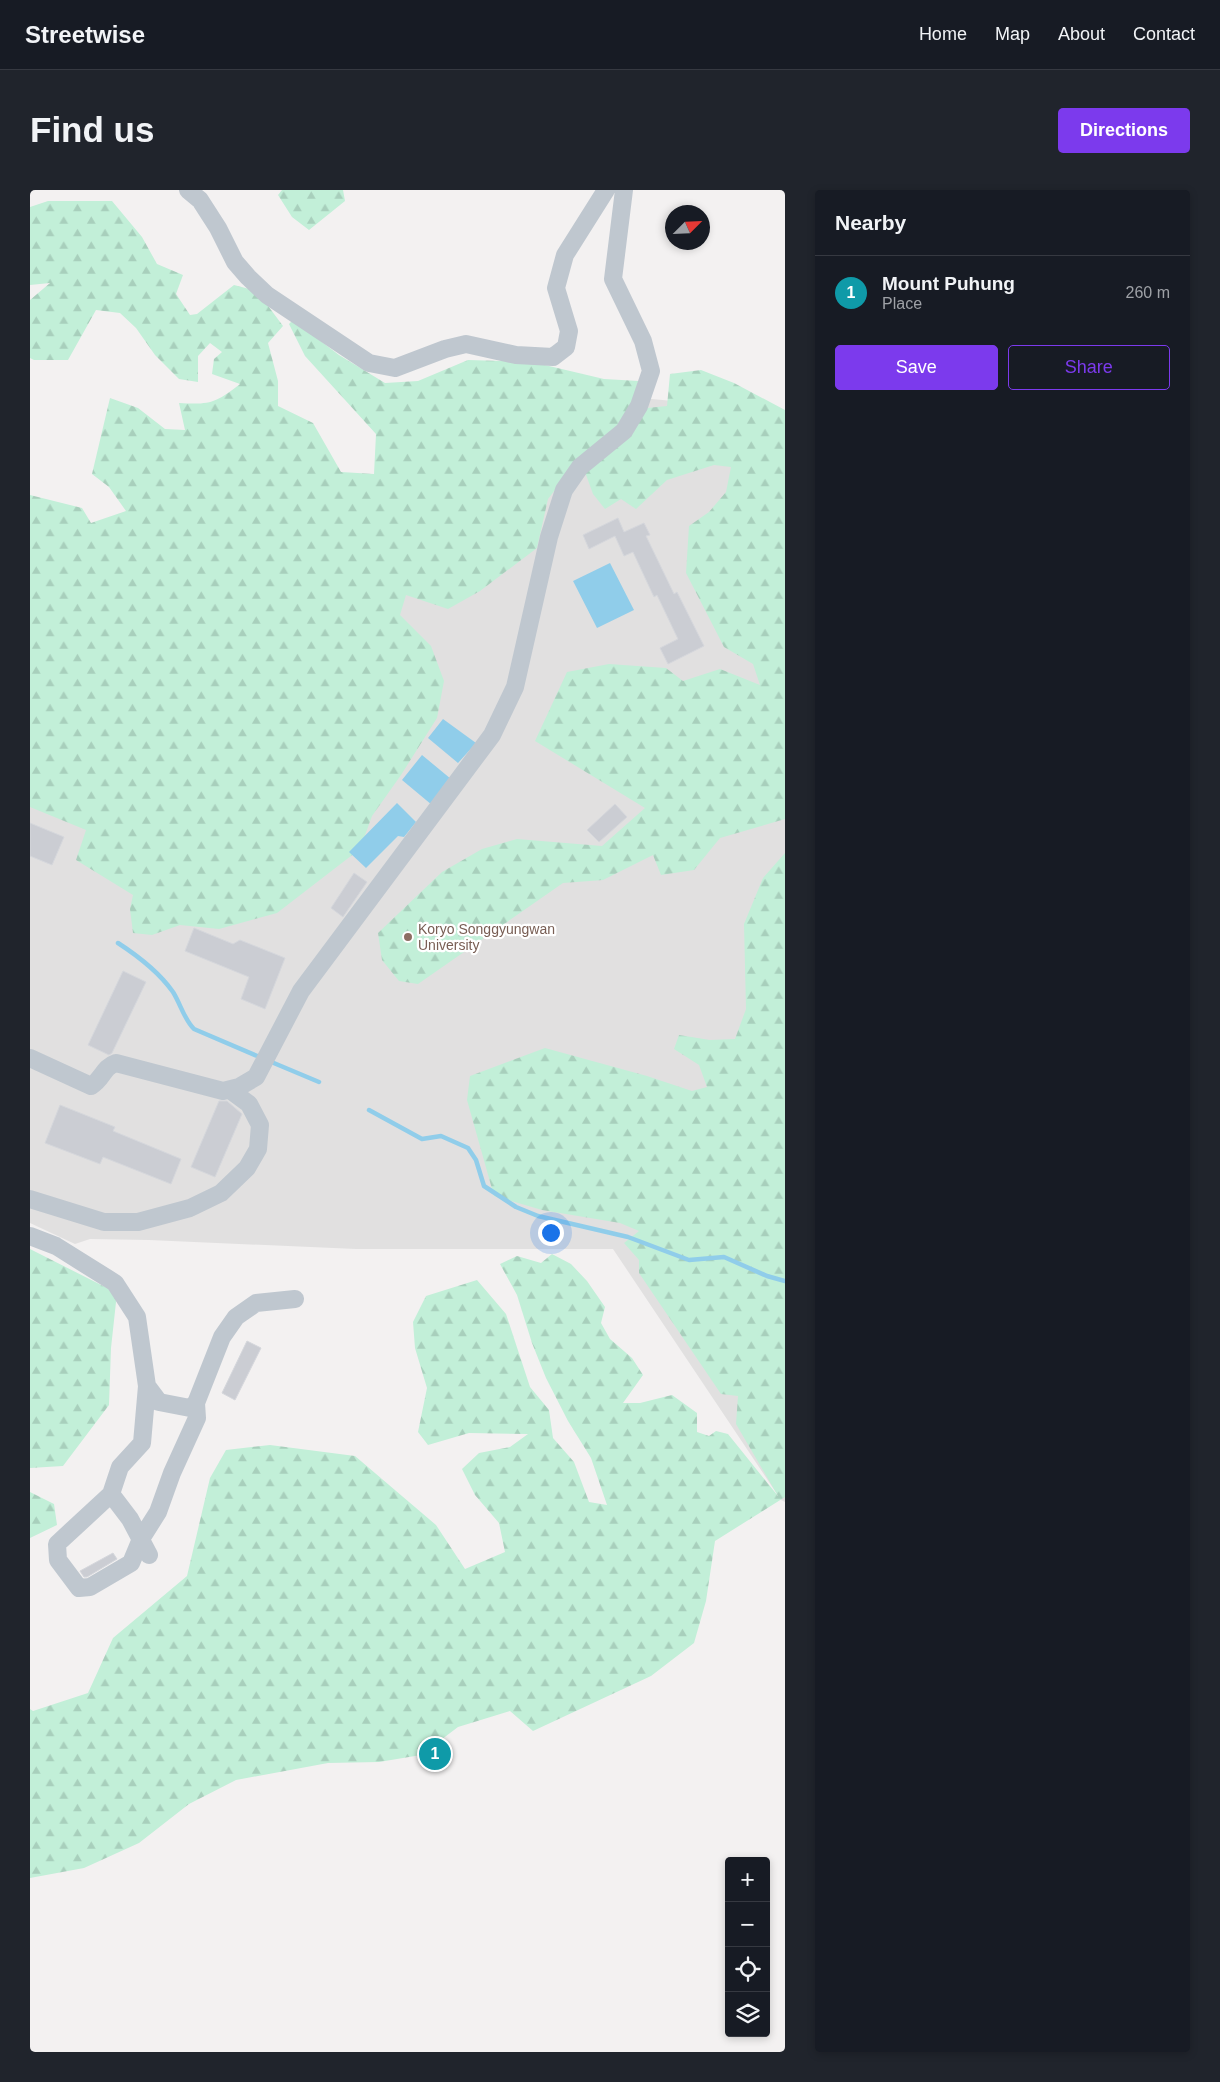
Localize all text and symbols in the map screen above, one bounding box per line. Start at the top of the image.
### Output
text: Streetwise [25,21,145,48]
text: Home [919,24,967,44]
text: Map [995,24,1030,44]
text: About [1058,24,1105,44]
text: Contact [1133,24,1195,44]
button: Directions [1058,108,1190,153]
text: Find us [30,110,154,149]
north arrow [665,205,710,250]
text: Nearby [835,211,906,234]
text: Mount Puhung [882,273,1015,294]
text: 1 [847,284,855,301]
text: 260 m [1126,284,1170,301]
text: Place [882,295,922,312]
button: Save [835,345,998,390]
button: Share [1008,345,1170,390]
place label: Koryo Songgyungwan University [418,921,555,953]
marker: Koryo Songgyungwan University [402,931,414,943]
your location [538,1220,564,1246]
pin: 1 [419,1735,451,1773]
map controls [725,1857,770,2037]
button: + [725,1857,770,1902]
button: − [725,1902,770,1947]
button: locate [725,1947,770,1992]
button: layers [725,1992,770,2037]

